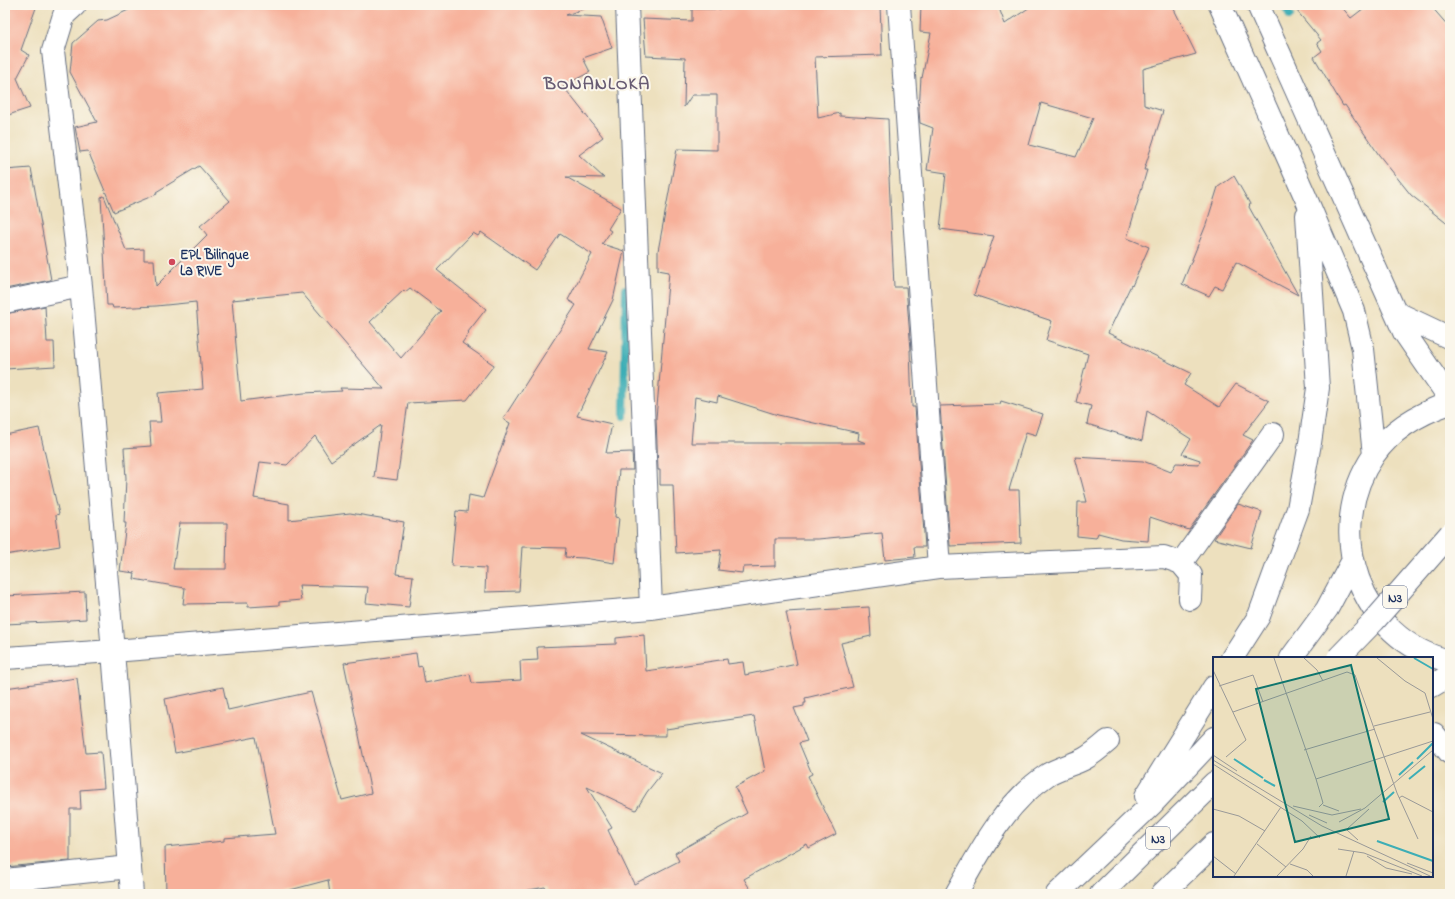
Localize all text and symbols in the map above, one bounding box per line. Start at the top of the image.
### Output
district label: BONANLOKA [543,72,650,98]
place label: EPL Bilingue La RIVE [180,245,249,282]
marker: EPL Bilingue La RIVE [167,257,177,267]
road number: N3 [1383,586,1407,608]
inset map [1213,657,1433,877]
road number: N3 [1146,827,1170,849]

